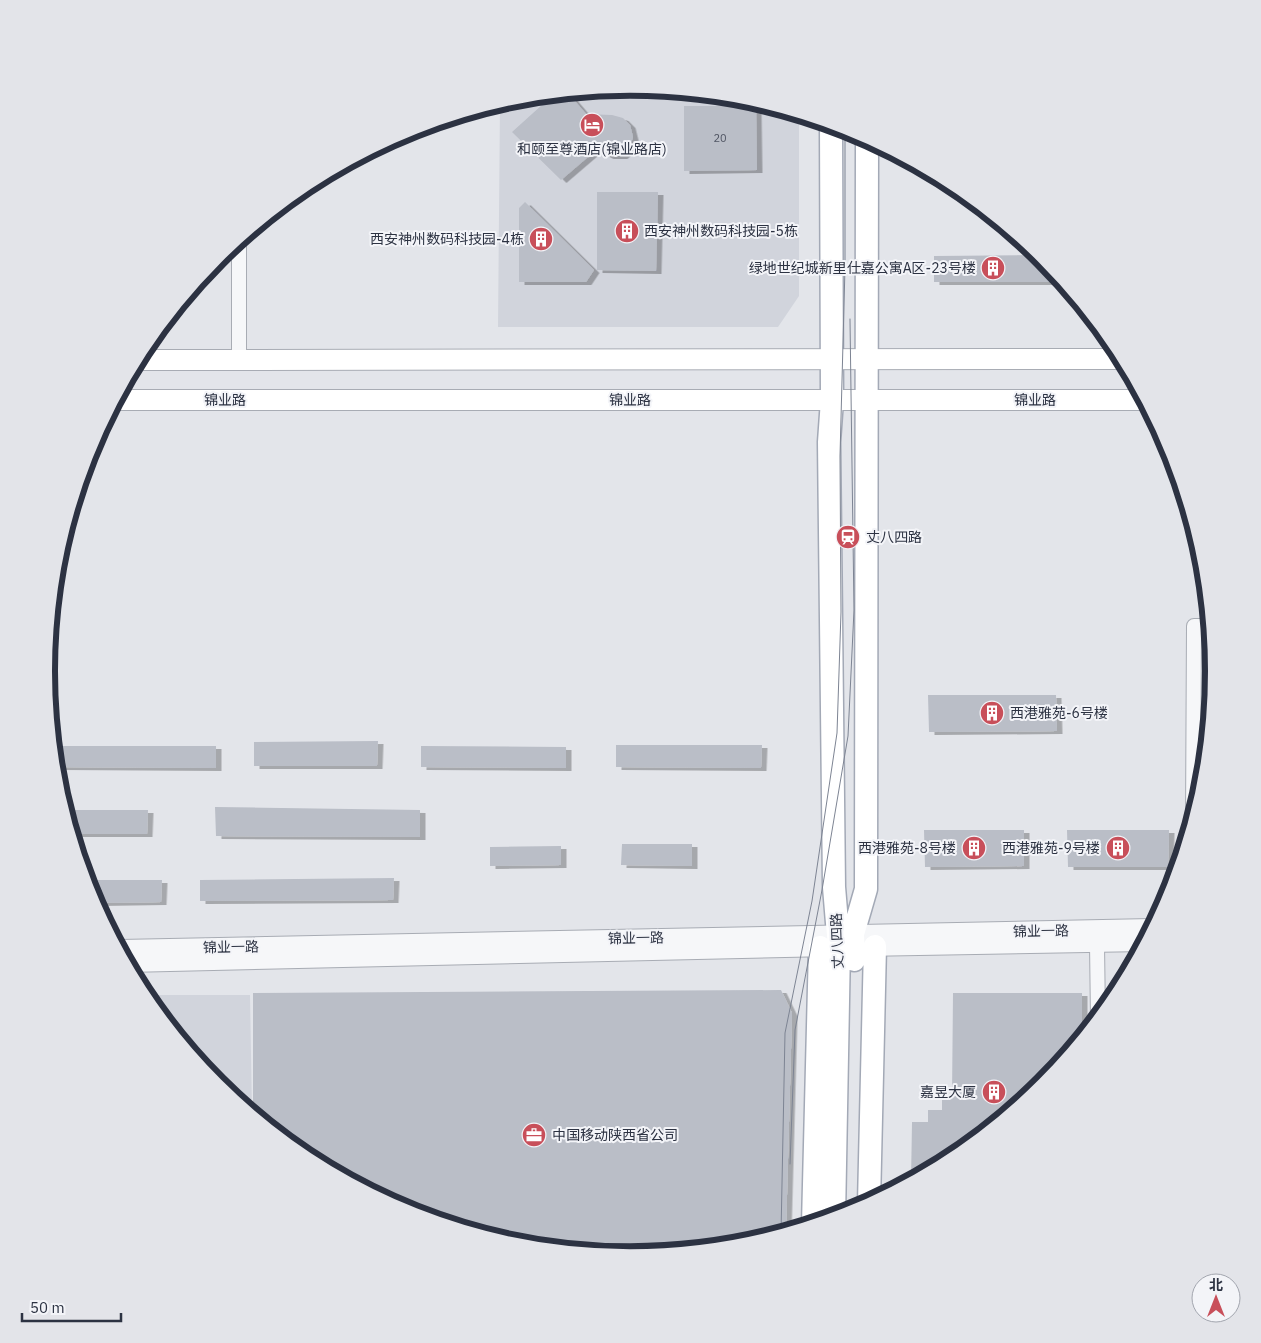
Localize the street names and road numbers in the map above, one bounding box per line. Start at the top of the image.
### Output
street label: 锦业路 [204,391,246,409]
street label: 锦业路 [609,391,651,409]
street label: 锦业路 [1014,391,1056,409]
street label: 丈八四路 [827,913,847,969]
street label: 锦业一路 [1013,922,1069,940]
street label: 锦业一路 [608,929,664,947]
street label: 锦业一路 [203,938,259,956]

